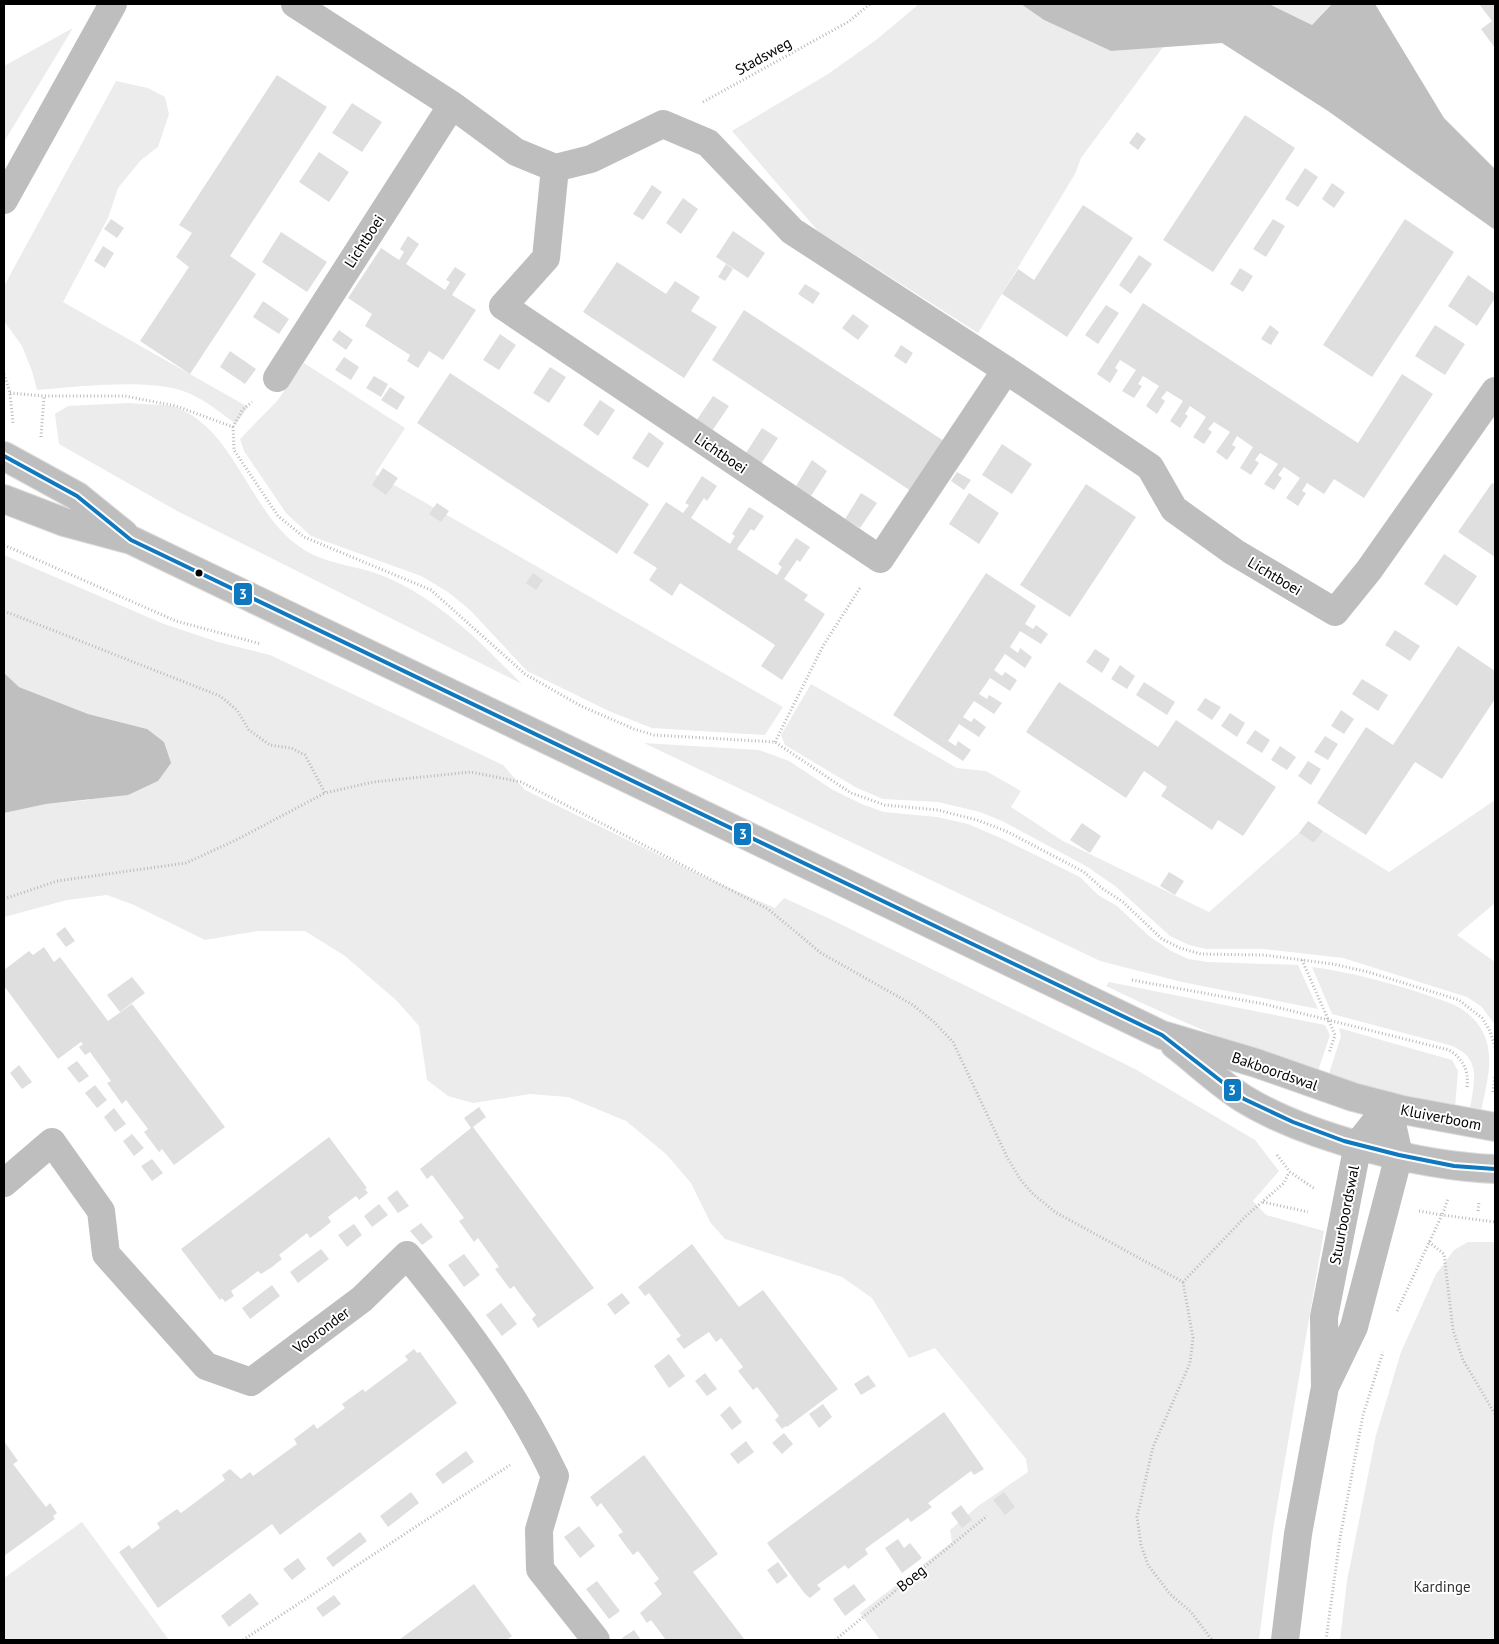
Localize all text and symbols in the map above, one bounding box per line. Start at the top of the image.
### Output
street label: Stadsweg [732,33,794,79]
street label: Lichtboei [340,211,388,271]
street label: Lichtboei [691,428,751,478]
street label: Lichtboei [1245,553,1305,599]
unlabelled marker [194,568,204,578]
line badge: 3 [233,582,253,606]
text: 3 [239,585,247,603]
line badge: 3 [733,822,752,846]
text: 3 [739,825,747,843]
street label: Bakboordswal [1229,1047,1321,1095]
line badge: 3 [1223,1078,1242,1102]
text: 3 [1228,1081,1236,1099]
street label: Kluiverboom [1399,1100,1483,1134]
street label: Stuurboordswal [1325,1163,1363,1266]
street label: Vooronder [288,1303,353,1358]
street label: Boeg [892,1560,930,1596]
park label: Kardinge [1413,1577,1471,1596]

